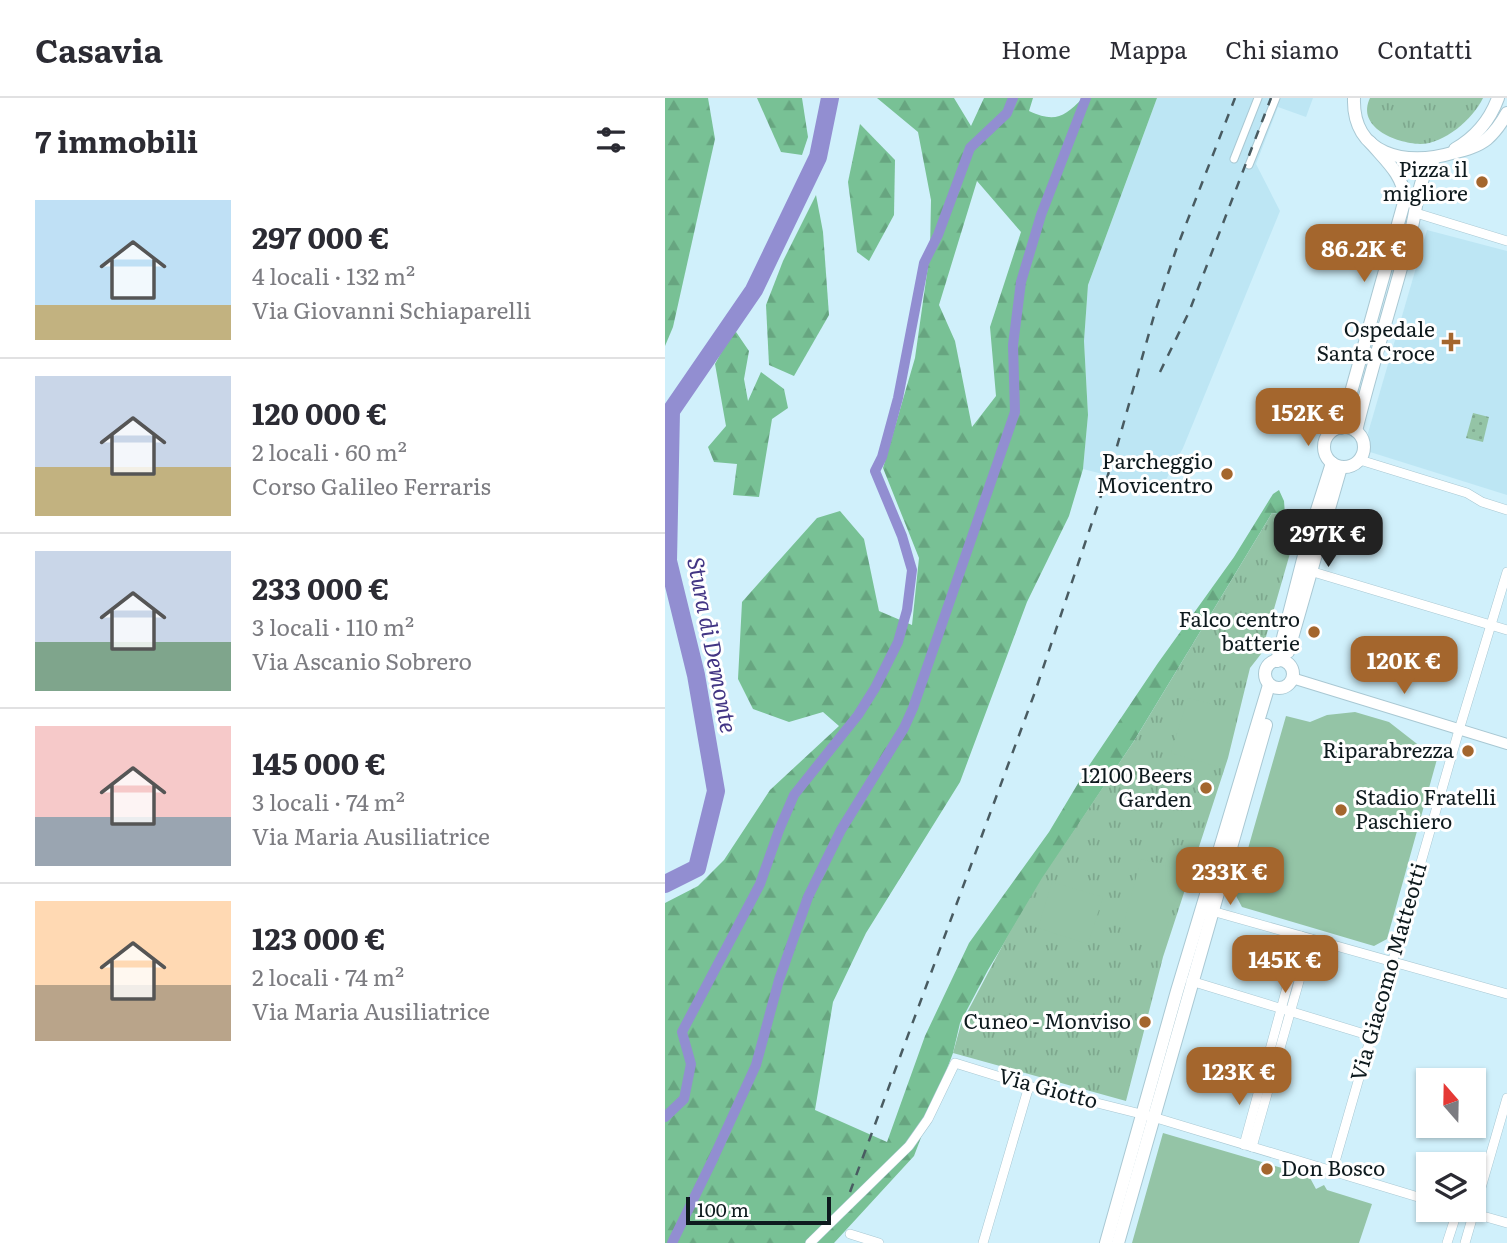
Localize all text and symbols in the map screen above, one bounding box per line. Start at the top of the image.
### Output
text: Casavia [35,24,163,73]
text: Home [1001,31,1071,66]
text: Mappa [1109,31,1187,66]
text: Chi siamo [1225,31,1339,66]
text: Contatti [1377,31,1472,66]
text: 7 immobili [35,118,198,162]
icon: filters [592,121,630,159]
place label: Pizza il migliore [1382,152,1468,207]
marker: Pizza il migliore [1474,174,1490,190]
text: 297 000 € [252,214,390,258]
pin: 86.2K € [1299,225,1429,284]
icon: home [91,228,175,312]
text: 86.2K € [1321,230,1407,264]
text: 4 locali · 132 m² [252,258,415,292]
text: Via Giovanni Schiaparelli [252,292,531,326]
place label: Ospedale Santa Croce [1316,312,1435,367]
marker: Ospedale Santa Croce [1441,332,1461,352]
pin: 152K € [1251,388,1365,448]
text: 120 000 € [252,390,387,434]
text: 152K € [1272,394,1344,428]
icon: home [91,404,175,488]
text: 2 locali · 60 m² [252,434,407,468]
place label: Parcheggio Movicentro [1097,444,1213,499]
marker: Parcheggio Movicentro [1219,466,1235,482]
text: Corso Galileo Ferraris [252,468,491,502]
pin: 297K € [1271,510,1385,569]
text: 297K € [1290,515,1366,549]
water label: Stura di Demonte [680,554,748,736]
text: 233 000 € [252,565,389,609]
icon: home [91,579,175,663]
place label: Falco centro batterie [1178,602,1300,657]
text: 3 locali · 110 m² [252,609,414,643]
marker: Falco centro batterie [1306,624,1322,640]
pin: 120K € [1347,636,1461,696]
text: 120K € [1367,642,1441,676]
text: Via Ascanio Sobrero [252,643,472,677]
place label: Riparabrezza [1322,733,1455,764]
text: 145 000 € [252,740,386,784]
marker: Riparabrezza [1460,743,1476,759]
icon: home [91,754,175,838]
place label: 12100 Beers Garden [1081,758,1192,813]
marker: 12100 Beers Garden [1198,780,1214,796]
place label: Stadio Fratelli Paschiero [1355,780,1496,835]
text: 3 locali · 74 m² [252,784,405,818]
marker: Stadio Fratelli Paschiero [1333,802,1349,818]
text: Via Maria Ausiliatrice [252,818,490,852]
pin: 233K € [1173,848,1287,907]
text: 233K € [1192,853,1268,887]
street label: Via Giacomo Matteotti [1341,858,1433,1084]
text: 123 000 € [252,915,386,959]
icon: home [91,929,175,1013]
pin: 145K € [1228,936,1342,995]
text: 145K € [1248,941,1322,975]
text: 2 locali · 74 m² [252,959,404,993]
text: Via Maria Ausiliatrice [252,993,490,1027]
place label: Cuneo - Monviso [963,1004,1131,1035]
marker: Cuneo - Monviso [1137,1014,1153,1030]
pin: 123K € [1182,1048,1296,1107]
text: 123K € [1202,1053,1276,1087]
street label: Via Giotto [996,1058,1102,1115]
north arrow [1416,1068,1486,1138]
map controls [1416,1068,1486,1222]
place label: Don Bosco [1281,1151,1385,1182]
button: layers [1416,1152,1486,1222]
marker: Don Bosco [1259,1161,1275,1177]
scale bar [686,1194,831,1226]
text: 100 m [697,1195,749,1223]

